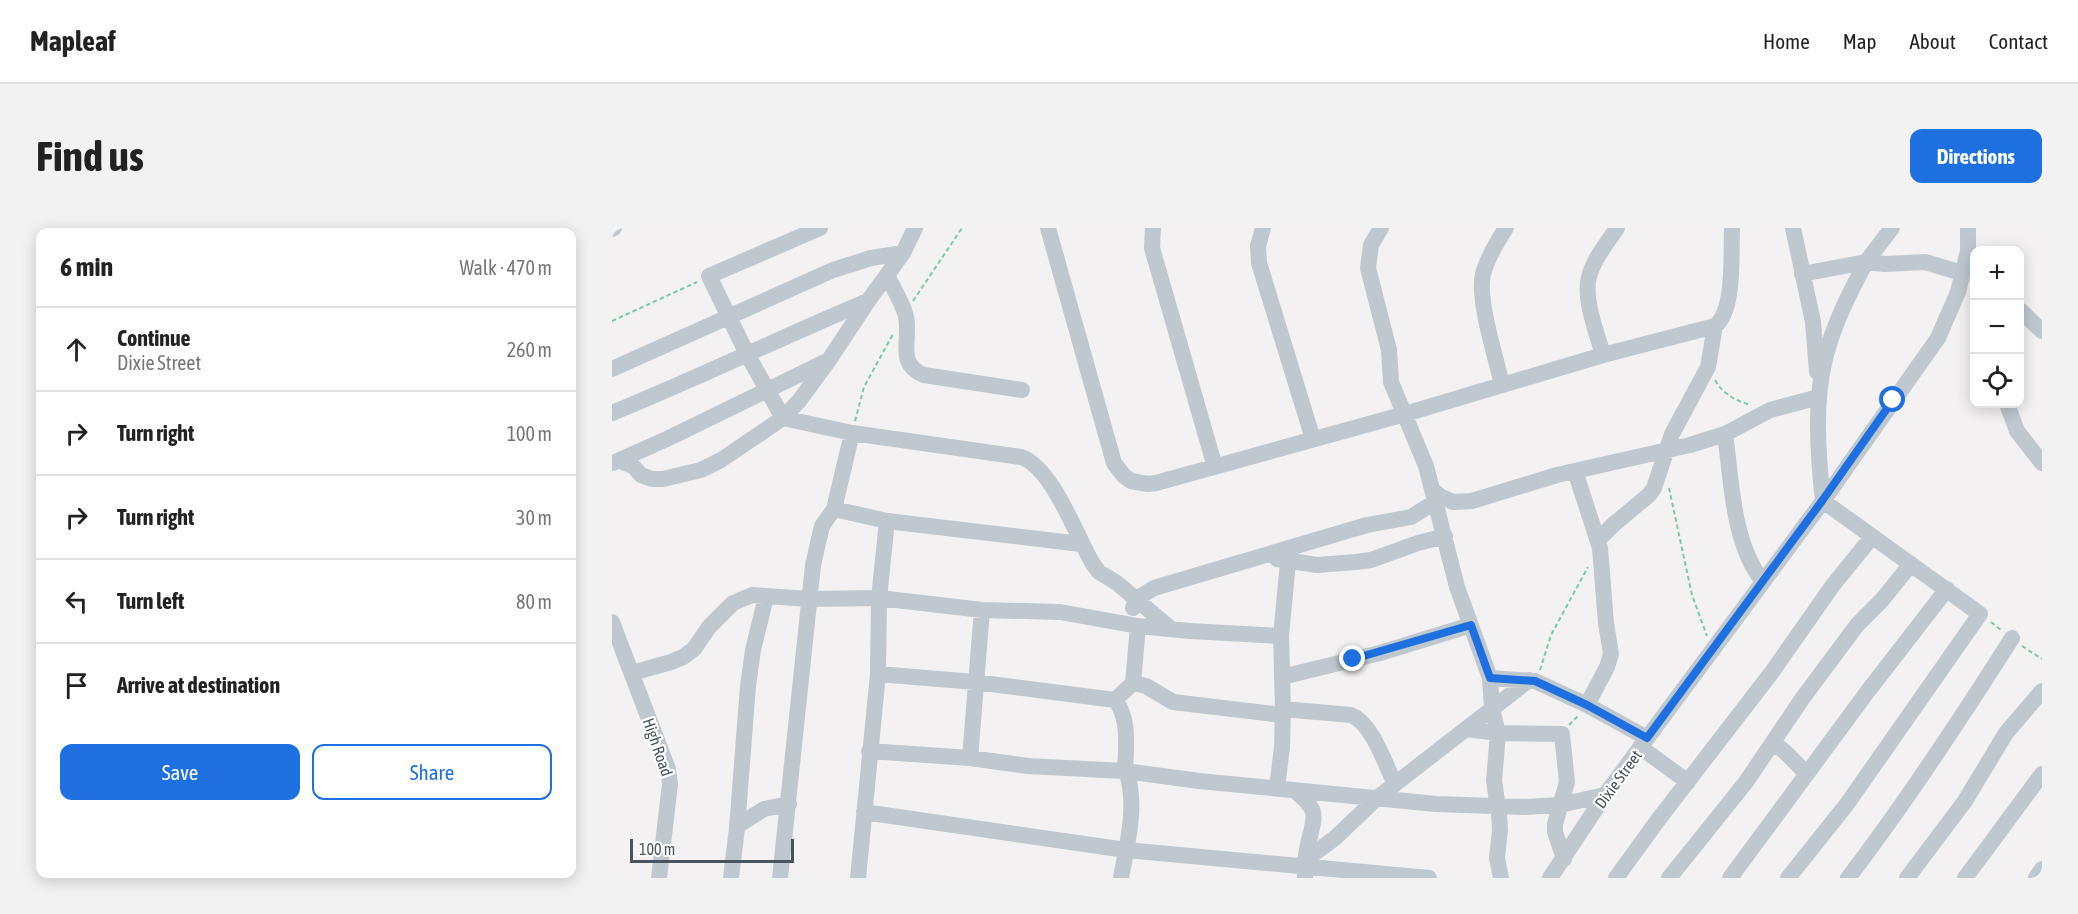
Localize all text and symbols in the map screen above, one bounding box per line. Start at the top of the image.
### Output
text: Mapleaf [30,25,116,57]
text: Home [1763,29,1810,53]
text: Map [1843,29,1877,53]
text: About [1910,29,1956,53]
text: Contact [1989,29,2048,53]
button: Directions [1910,129,2042,183]
text: Find us [36,132,144,180]
map controls [1970,246,2024,408]
button: + [1970,246,2024,300]
text: 6 min [60,252,113,282]
text: Walk · 470 m [460,256,552,279]
button: − [1970,300,2024,354]
text: Continue [117,325,191,351]
icon: ahead [60,333,93,366]
text: 260 m [507,338,552,361]
text: Dixie Street [117,351,201,374]
button: locate [1970,354,2024,408]
route start [1879,386,1905,412]
icon: right [60,417,93,450]
text: Turn right [117,420,194,446]
text: 100 m [507,422,552,445]
icon: right [60,501,93,534]
text: Turn right [117,504,194,530]
text: 30 m [516,506,552,529]
icon: left [60,585,93,618]
text: Turn left [117,588,184,614]
text: 80 m [516,590,552,613]
route end [1339,645,1365,671]
icon: arrive [60,669,93,702]
text: Arrive at destination [117,672,280,698]
street label: High Road [639,716,676,779]
button: Save [60,744,300,800]
button: Share [312,744,552,800]
street label: Dixie Street [1591,746,1645,812]
scale bar [630,836,794,864]
text: 100 m [639,840,675,858]

